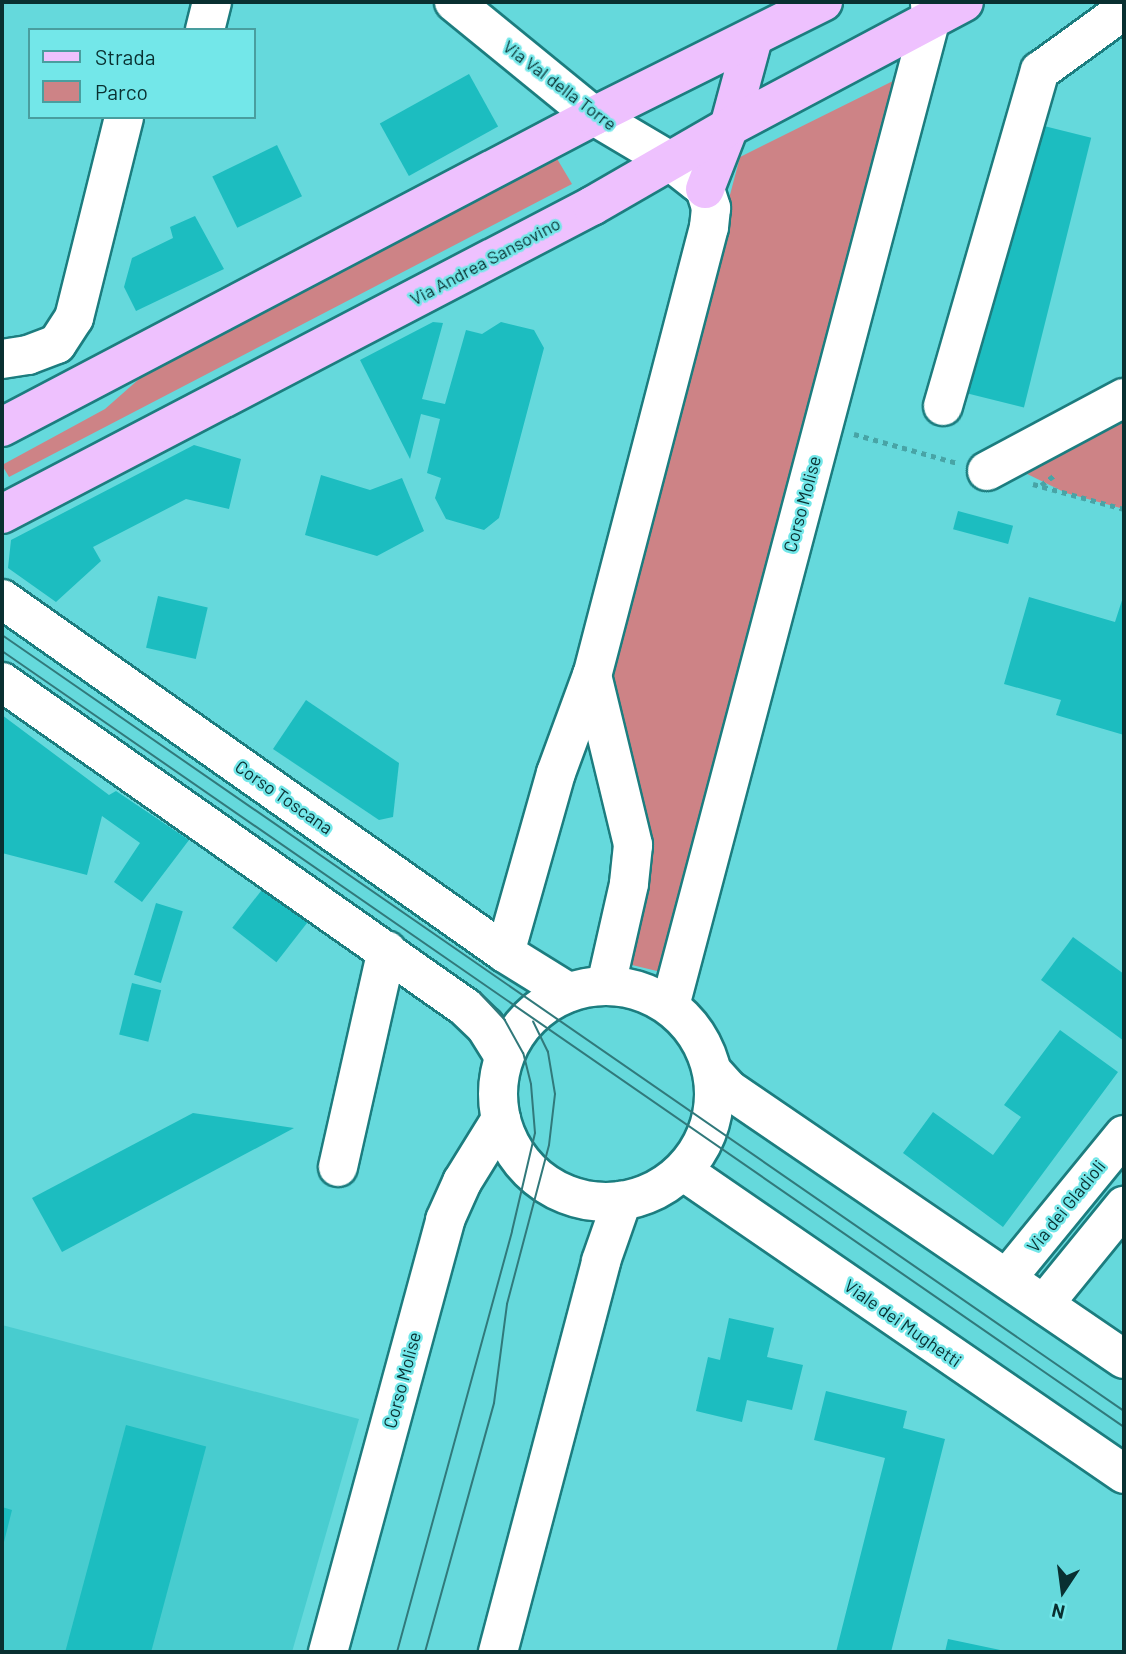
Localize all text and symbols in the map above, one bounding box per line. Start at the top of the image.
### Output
legend [28,28,256,119]
street label: Via Val della Torre [499,35,621,135]
text: Strada [95,44,155,69]
text: Parco [95,79,148,104]
street label: Via Andrea Sansovino [406,212,564,310]
street label: Corso Molise [779,453,825,555]
street label: Corso Toscana [231,755,337,839]
street label: Via dei Gladioli [1022,1155,1110,1257]
street label: Viale dei Mughetti [840,1275,966,1371]
street label: Corso Molise [379,1329,425,1431]
north arrow [1028,1556,1098,1626]
text: N [1049,1599,1067,1625]

